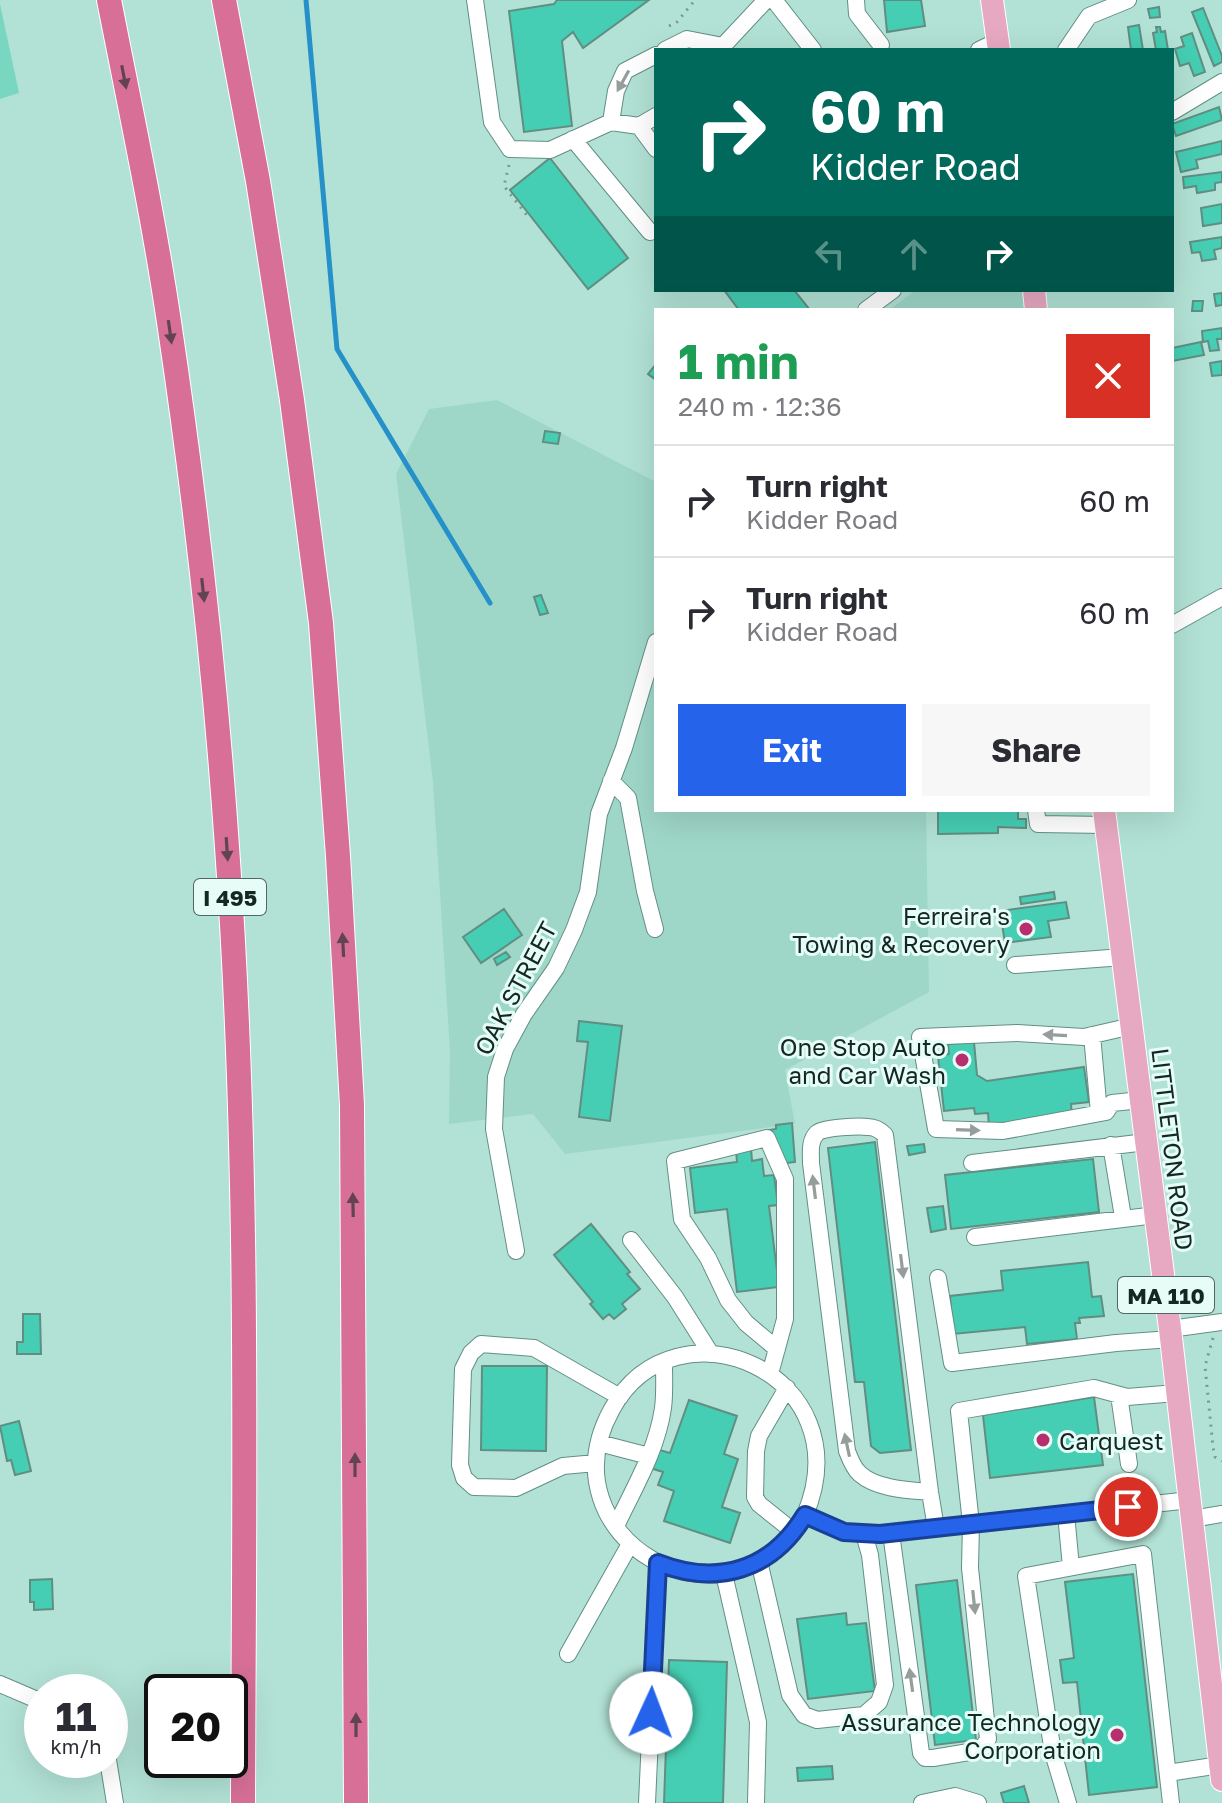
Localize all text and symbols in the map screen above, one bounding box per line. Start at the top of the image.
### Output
one-way arrow [118,64,131,89]
one-way arrow [616,69,630,92]
text: 60 m [810,77,945,144]
icon: right [678,80,782,184]
text: Kidder Road [810,145,1021,188]
icon: left [808,232,852,276]
icon: ahead [892,232,936,276]
icon: right [976,232,1020,276]
one-way arrow [164,320,177,345]
text: 1 min [678,332,799,390]
button: close [1066,334,1150,418]
text: 240 m · 12:36 [678,391,842,422]
text: Turn right [746,468,888,504]
icon: right [678,479,722,523]
text: 60 m [1079,483,1150,519]
text: Kidder Road [746,504,898,535]
one-way arrow [197,578,210,603]
text: Turn right [746,580,888,616]
icon: right [678,591,722,635]
text: 60 m [1079,595,1150,631]
text: Kidder Road [746,616,898,647]
button: Exit [678,704,906,796]
button: Share [922,704,1150,796]
one-way arrow [221,837,234,862]
road number: I 495 [194,879,266,915]
place label: Ferreira's Towing & Recovery [792,901,1010,958]
street label: OAK STREET [468,916,562,1060]
marker: Ferreira's Towing & Recovery [1017,920,1035,938]
one-way arrow [336,932,349,957]
one-way arrow [1042,1029,1067,1042]
place label: One Stop Auto and Car Wash [780,1032,946,1089]
street label: LITTLETON ROAD [1146,1046,1200,1252]
marker: One Stop Auto and Car Wash [953,1051,971,1069]
one-way arrow [956,1124,981,1137]
one-way arrow [807,1174,820,1199]
one-way arrow [347,1192,359,1217]
one-way arrow [895,1254,908,1279]
road number: MA 110 [1118,1277,1214,1313]
place label: Carquest [1059,1426,1164,1455]
marker: Carquest [1034,1431,1052,1449]
one-way arrow [840,1432,853,1457]
one-way arrow [349,1452,361,1477]
pin [1094,1473,1162,1541]
icon: arrive [1106,1485,1150,1529]
one-way arrow [967,1590,980,1615]
one-way arrow [904,1668,917,1693]
position arrow [609,1671,693,1755]
speed limit sign: 20 [144,1674,248,1778]
text: 11 [55,1692,97,1740]
place label: Assurance Technology Corporation [841,1707,1101,1764]
one-way arrow [350,1712,362,1737]
marker: Assurance Technology Corporation [1108,1726,1126,1744]
text: km/h [51,1734,101,1758]

